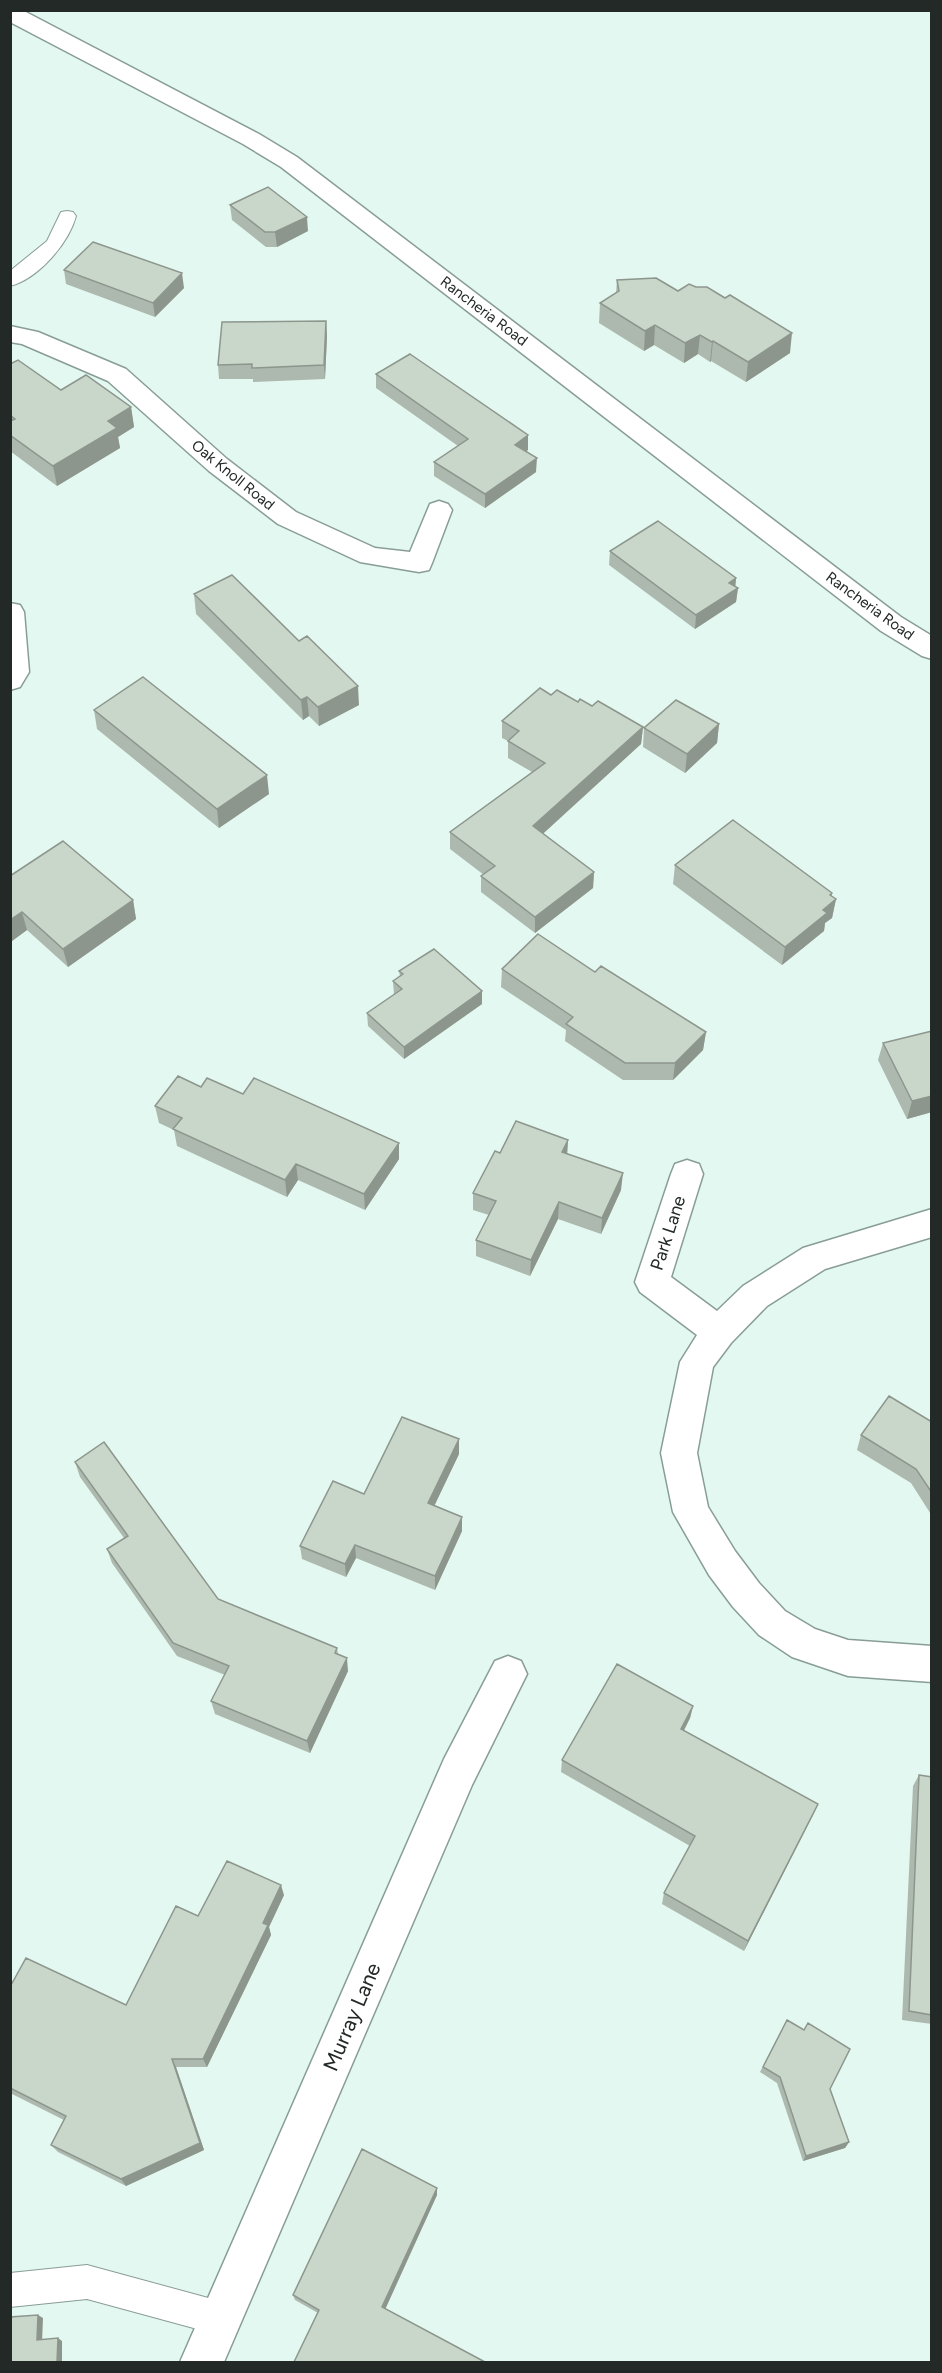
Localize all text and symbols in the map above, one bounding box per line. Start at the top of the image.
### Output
street label: Rancheria Road [437,272,531,350]
street label: Oak Knoll Road [188,436,278,514]
street label: Rancheria Road [822,568,918,644]
street label: Park Lane [646,1193,690,1273]
street label: Murray Lane [318,1959,386,2075]

